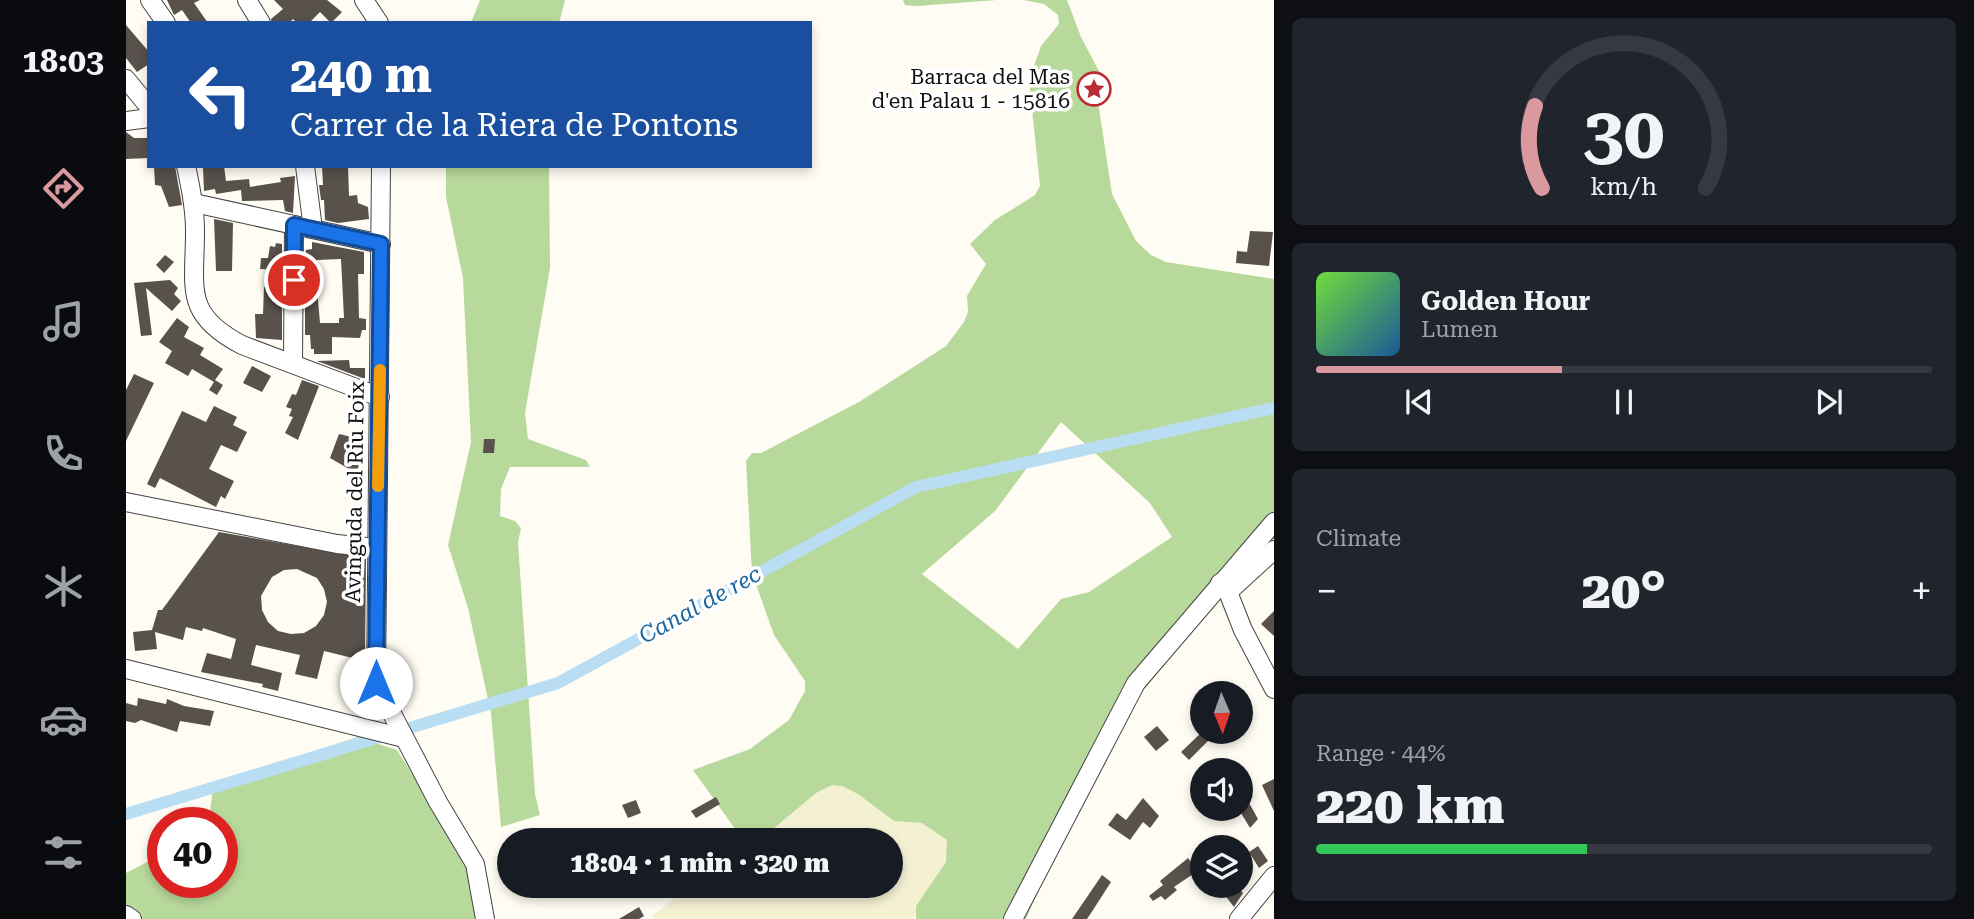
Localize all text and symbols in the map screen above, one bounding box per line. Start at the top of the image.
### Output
text: 18:03 [22,42,104,80]
text: 240 m [290,47,432,104]
icon: left [175,49,266,140]
place label: Barraca del Mas d'en Palau 1 - 15816 [872,65,1070,113]
place icon: Barraca del Mas d'en Palau 1 - 15816 [1075,70,1113,108]
text: 30 [1583,91,1665,176]
text: Carrer de la Riera de Pontons [290,106,738,144]
icon: directions [39,164,88,213]
text: km/h [1591,171,1657,200]
pin [264,250,324,310]
icon: arrive [275,261,313,299]
text: Golden Hour [1421,286,1590,316]
icon: music [39,297,88,346]
text: Lumen [1421,316,1498,343]
street label: Avinguda del Riu Foix [341,381,369,603]
icon: previous [1400,383,1438,421]
icon: pause [1605,383,1643,421]
icon: next [1810,383,1848,421]
icon: phone [39,429,88,478]
text: Climate [1316,525,1401,552]
water label: Canal de rec [634,560,766,650]
text: 20° [1582,560,1666,621]
icon: climate [39,562,88,611]
text: − [1316,569,1337,613]
text: + [1911,569,1932,613]
position arrow [339,646,413,720]
north arrow [1190,681,1253,744]
map controls [1190,681,1253,898]
icon: car [39,695,88,744]
text: Range · 44% [1316,740,1445,767]
button: sound [1190,758,1253,821]
text: 220 km [1316,775,1504,836]
speed limit sign: 40 [147,807,238,898]
icon: filters [39,828,88,877]
button: layers [1190,835,1253,898]
text: 18:04 · 1 min · 320 m [570,848,830,878]

